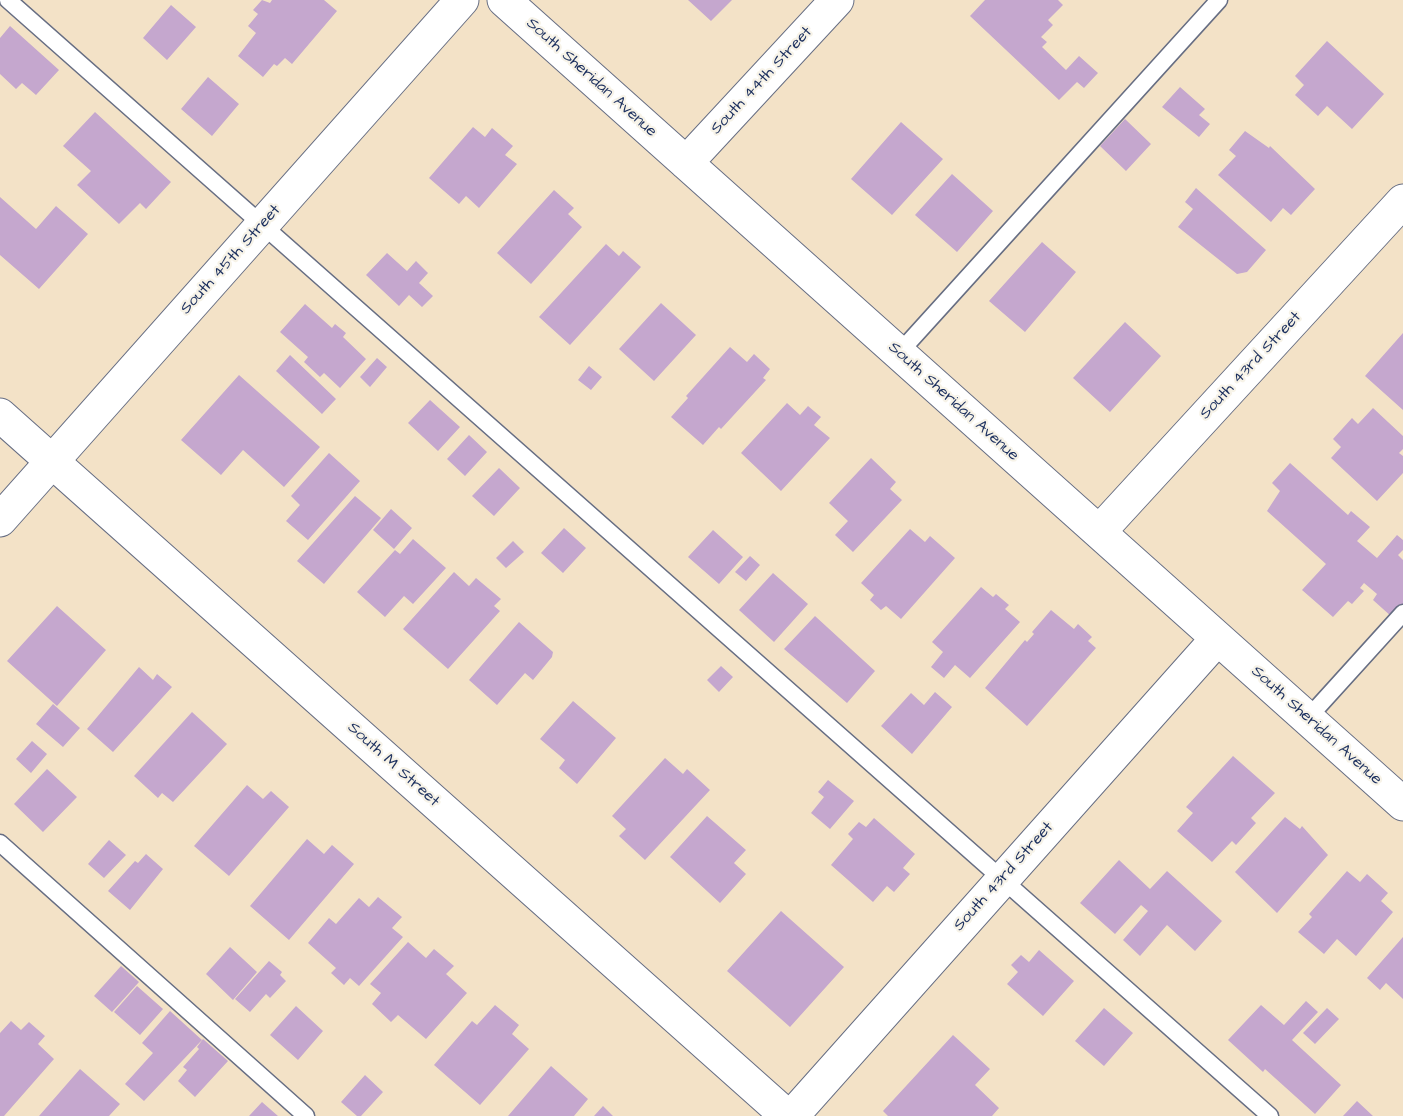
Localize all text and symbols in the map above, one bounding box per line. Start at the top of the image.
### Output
street label: South Sheridan Avenue [522,14,660,142]
street label: South 44th Street [707,23,817,139]
street label: South 45th Street [177,201,285,319]
street label: South 43rd Street [1196,308,1306,424]
street label: South Sheridan Avenue [884,338,1022,466]
street label: South Sheridan Avenue [1247,662,1385,790]
street label: South M Street [343,719,443,811]
street label: South 43rd Street [950,819,1058,935]

